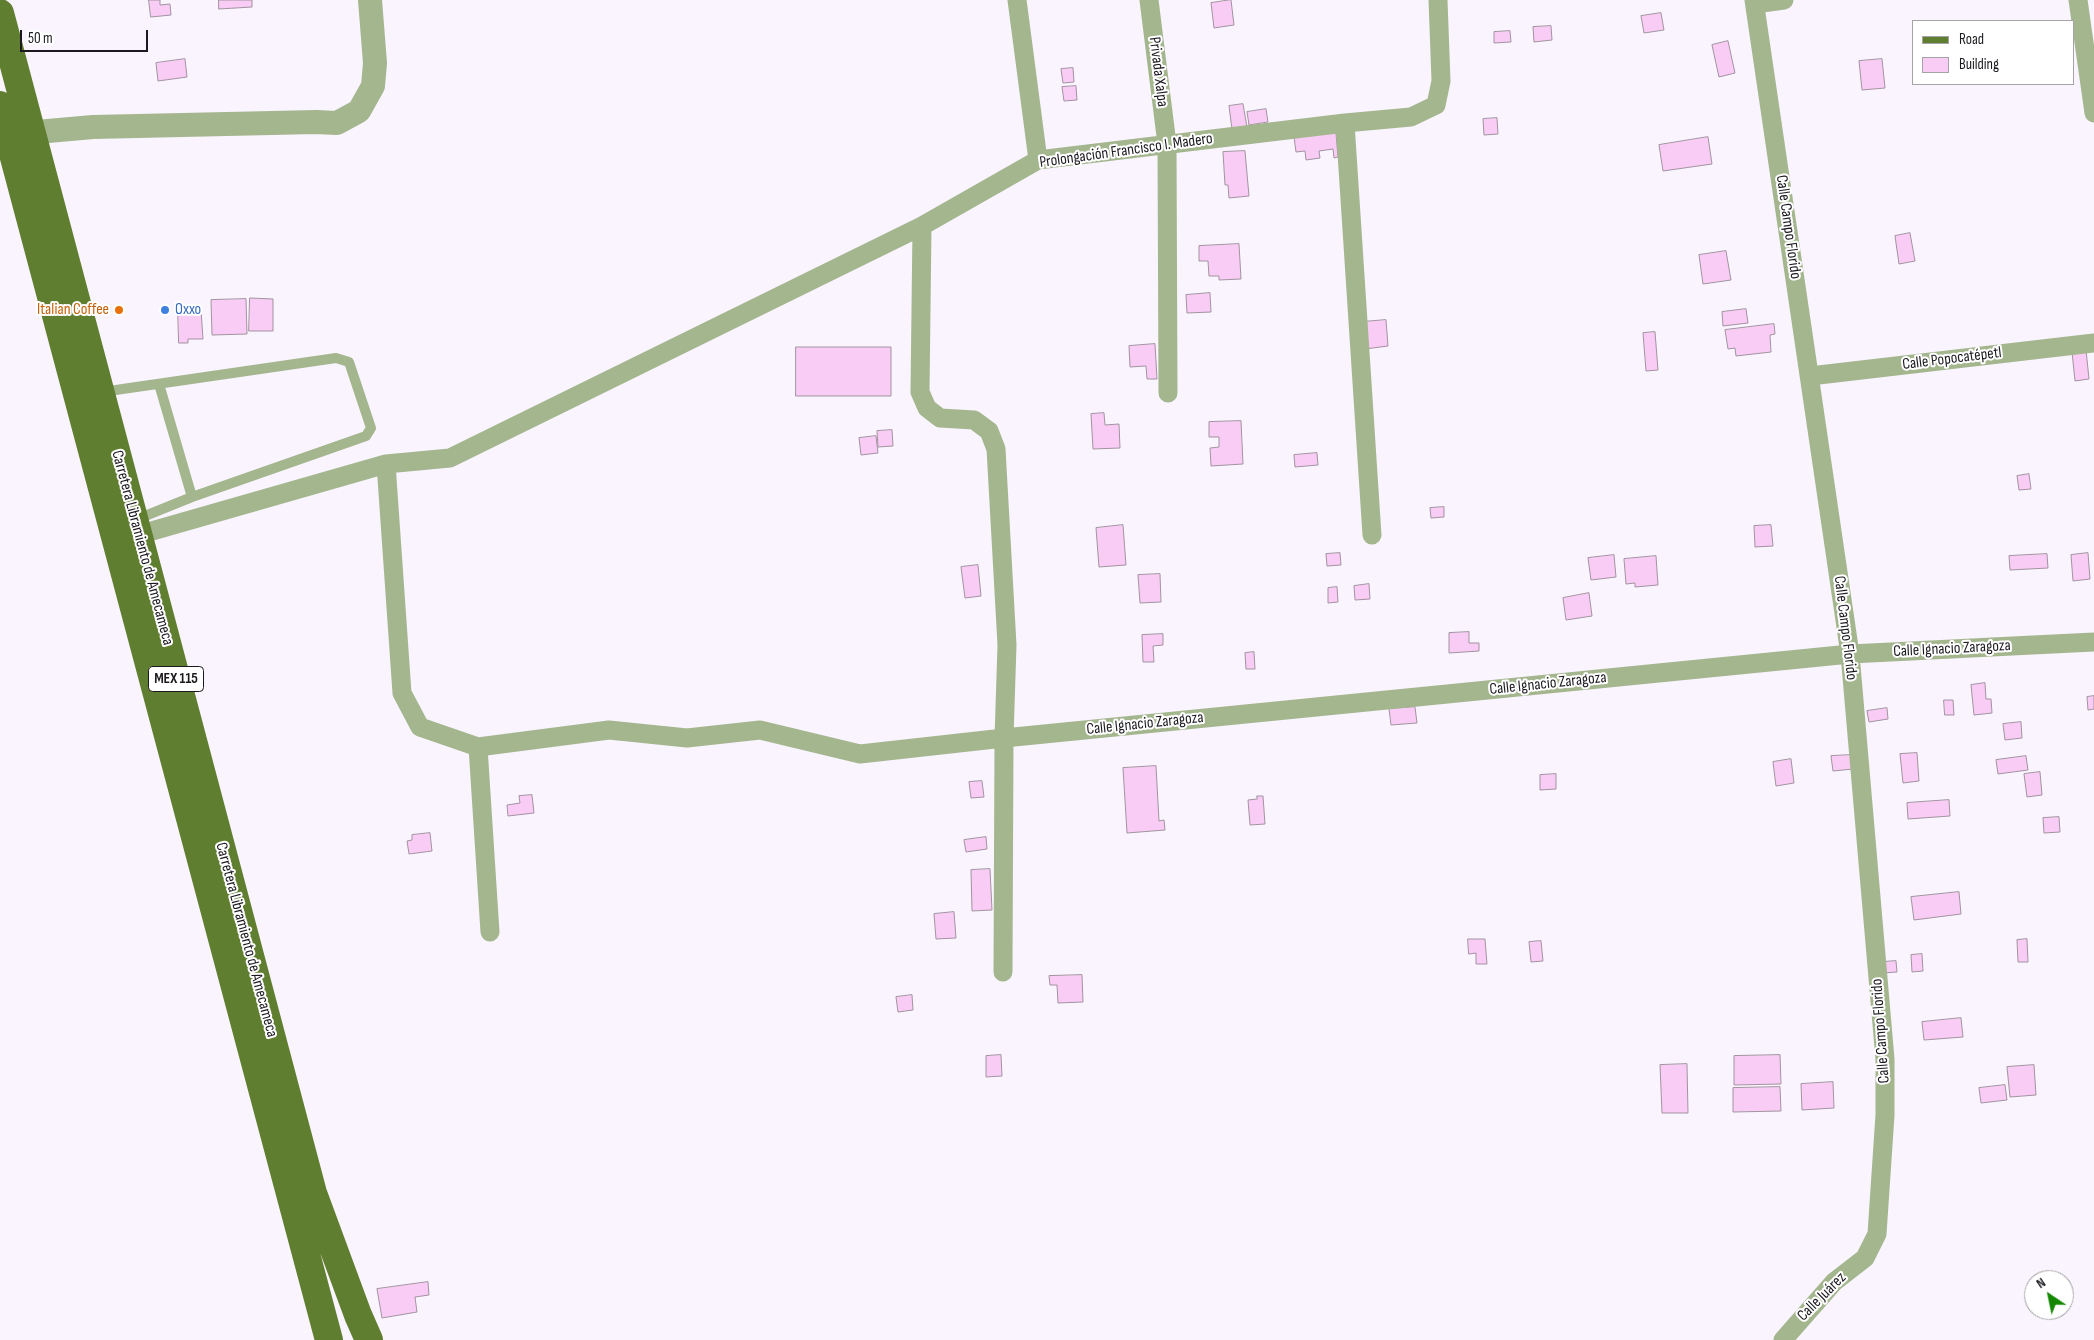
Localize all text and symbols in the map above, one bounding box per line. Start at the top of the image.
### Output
scale bar [22,20,150,52]
legend [1912,20,2074,85]
text: 50 m [28,29,53,48]
text: Road [1959,30,1984,49]
street label: Privada Xalpa [1144,36,1172,108]
text: Building [1959,55,1999,74]
street label: Prolongación Francisco I. Madero [1038,129,1214,173]
street label: Calle Campo Florido [1771,174,1805,280]
place label: Italian Coffee [37,300,109,320]
place label: Oxxo [175,300,201,320]
marker: Italian Coffee [113,304,125,316]
marker: Oxxo [159,304,171,316]
street label: Calle Popocatépetl [1901,343,2003,375]
street label: Carretera Libramiento de Amecameca [107,449,177,647]
street label: Calle Campo Florido [1829,575,1861,681]
street label: Calle Ignacio Zaragoza [1893,636,2011,662]
road number: MEX 115 [148,666,204,692]
street label: Calle Ignacio Zaragoza [1489,668,1607,700]
street label: Calle Ignacio Zaragoza [1086,708,1204,740]
street label: Carretera Libramiento de Amecameca [211,841,281,1039]
street label: Calle Campo Florido [1868,978,1894,1084]
street label: Calle Juárez [1794,1269,1850,1325]
north arrow [2024,1270,2074,1320]
text: N [2033,1274,2049,1292]

